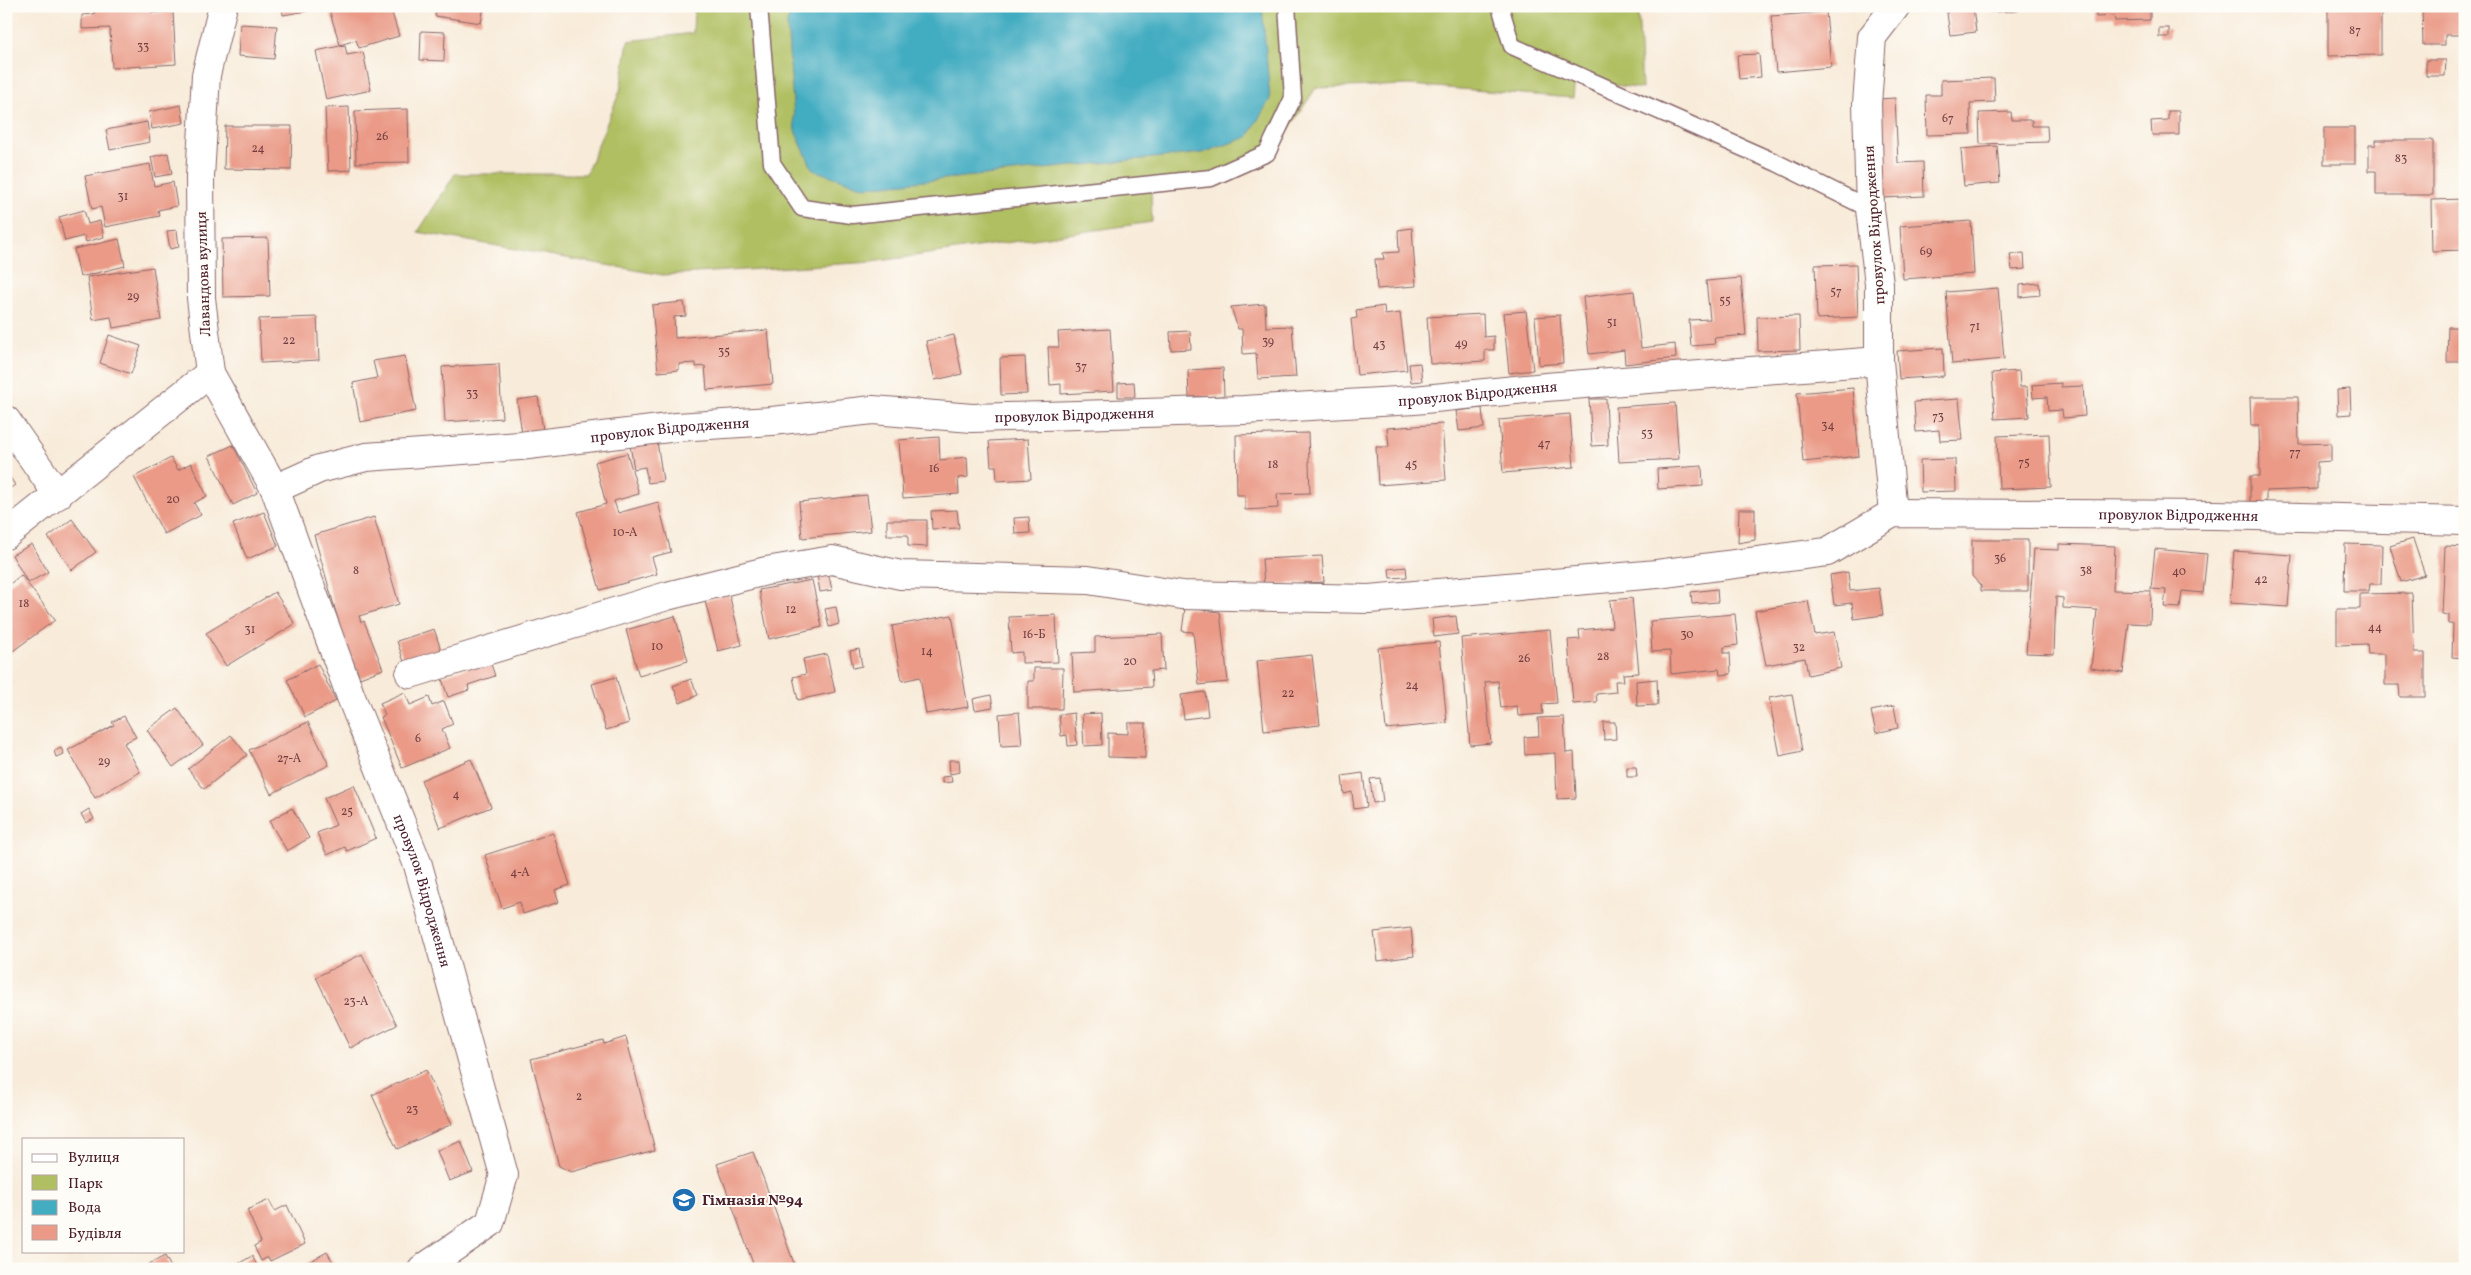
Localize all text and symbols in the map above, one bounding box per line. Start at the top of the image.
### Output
house number: 87 [2349,23,2361,39]
house number: 33 [137,39,149,55]
house number: 67 [1942,111,1954,127]
house number: 26 [376,129,388,145]
house number: 24 [251,141,265,157]
street label: провулок Відродження [1859,144,1892,305]
house number: 83 [2395,151,2407,167]
house number: 31 [118,189,128,205]
street label: Лавандова вулиця [192,211,217,337]
house number: 69 [1920,244,1932,260]
house number: 57 [1830,284,1842,300]
house number: 29 [127,289,139,305]
house number: 55 [1719,293,1731,309]
house number: 51 [1607,315,1617,331]
house number: 71 [1970,319,1980,335]
house number: 22 [283,333,295,349]
house number: 39 [1262,334,1274,350]
house number: 49 [1454,336,1468,352]
house number: 43 [1373,337,1385,353]
house number: 35 [718,344,730,360]
house number: 37 [1075,359,1087,375]
street label: провулок Відродження [1398,377,1558,413]
house number: 33 [466,386,478,402]
street label: провулок Відродження [994,404,1155,429]
house number: 73 [1932,409,1944,425]
street label: провулок Відродження [589,413,750,449]
house number: 34 [1821,418,1835,434]
house number: 53 [1641,426,1653,442]
house number: 47 [1538,436,1551,452]
house number: 77 [2289,445,2301,461]
house number: 75 [2018,455,2030,471]
house number: 18 [1268,457,1278,473]
house number: 45 [1405,457,1418,473]
house number: 16 [929,461,939,477]
house number: 20 [166,492,180,508]
street label: провулок Відродження [2098,505,2259,528]
house number: 10-А [613,525,638,541]
house number: 36 [1994,551,2006,567]
house number: 8 [353,563,359,579]
house number: 38 [2080,563,2092,579]
house number: 40 [2172,564,2186,580]
house number: 42 [2254,572,2268,588]
house number: 18 [19,596,29,612]
house number: 12 [785,602,797,618]
house number: 44 [2368,620,2382,636]
house number: 31 [245,622,255,638]
house number: 16-Б [1022,627,1046,643]
house number: 30 [1680,627,1694,643]
house number: 10 [651,639,663,655]
house number: 32 [1793,640,1805,656]
house number: 14 [921,644,933,660]
house number: 28 [1597,649,1609,665]
house number: 26 [1518,651,1530,667]
house number: 20 [1123,654,1137,670]
house number: 24 [1405,678,1419,694]
house number: 22 [1282,686,1294,702]
house number: 6 [415,731,421,747]
house number: 27-А [277,751,302,767]
house number: 29 [98,754,110,770]
house number: 4 [452,787,460,803]
house number: 25 [341,804,353,820]
street label: провулок Відродження [387,811,455,970]
house number: 4-А [510,865,530,881]
house number: 23-А [344,994,369,1010]
house number: 2 [576,1089,582,1105]
house number: 23 [406,1102,418,1118]
legend [22,1138,185,1252]
text: Вулиця [68,1148,120,1169]
text: Парк [68,1174,103,1195]
school or university icon: Гімназія №94 [671,1187,697,1213]
place label: Гімназія №94 [702,1191,803,1212]
text: Вода [68,1198,101,1219]
text: Будівля [68,1224,122,1245]

